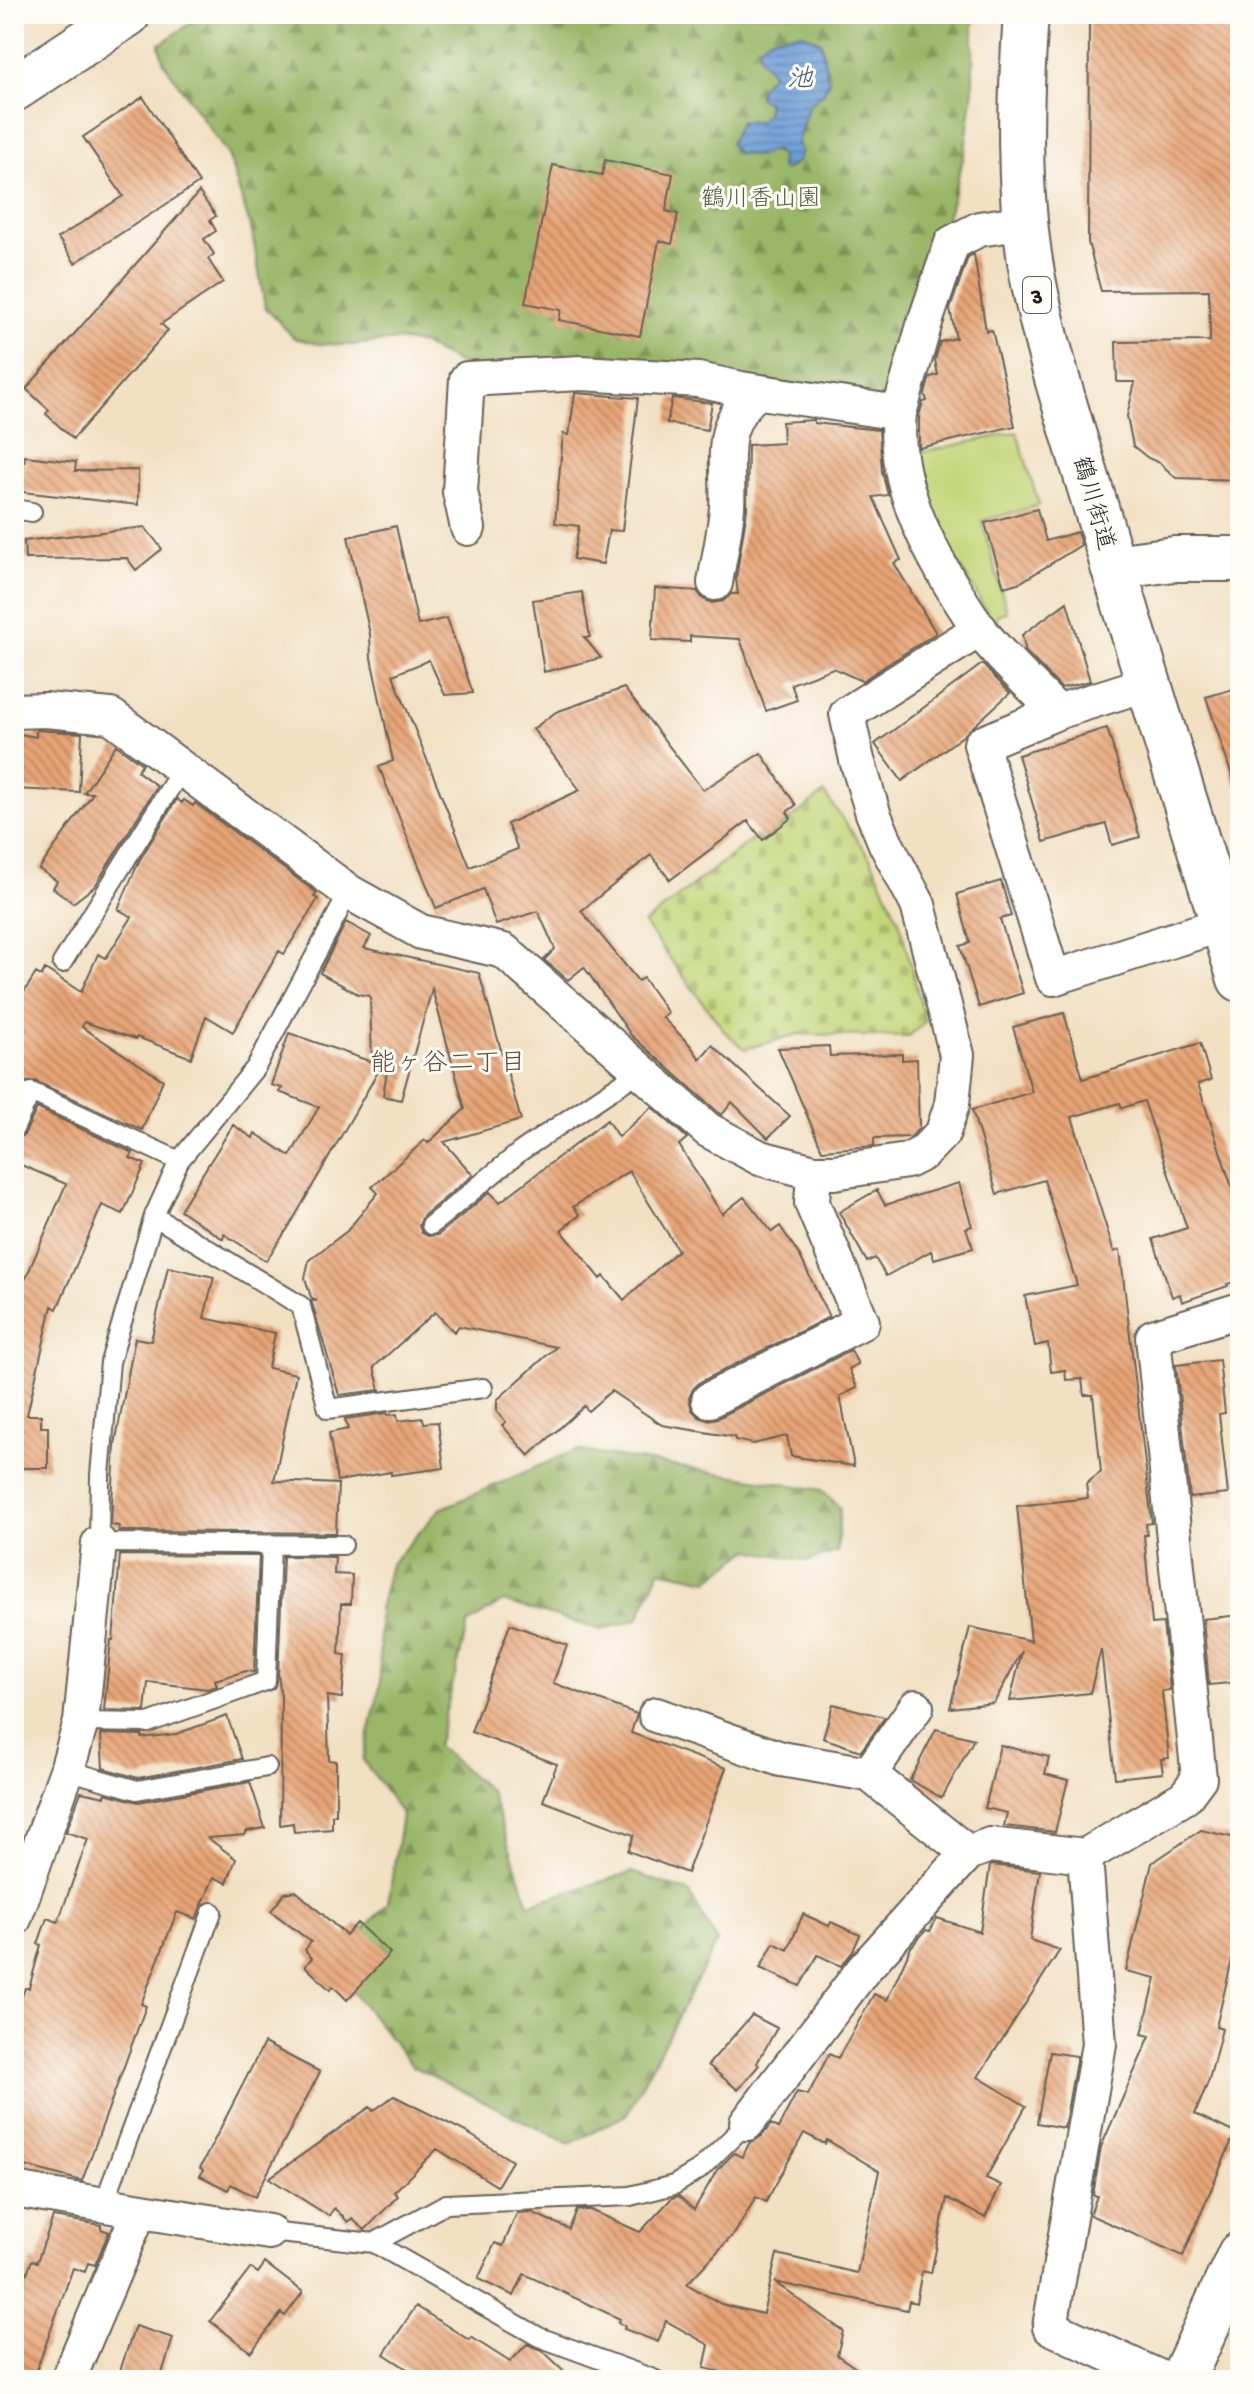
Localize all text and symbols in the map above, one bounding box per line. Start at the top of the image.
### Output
water label: 池 [787,65,814,97]
park label: 鶴川香山園 [701,185,821,215]
road number: 3 [1023,277,1051,313]
street label: 鶴川街道 [1064,454,1120,554]
district label: 能ヶ谷二丁目 [370,1049,526,1081]

